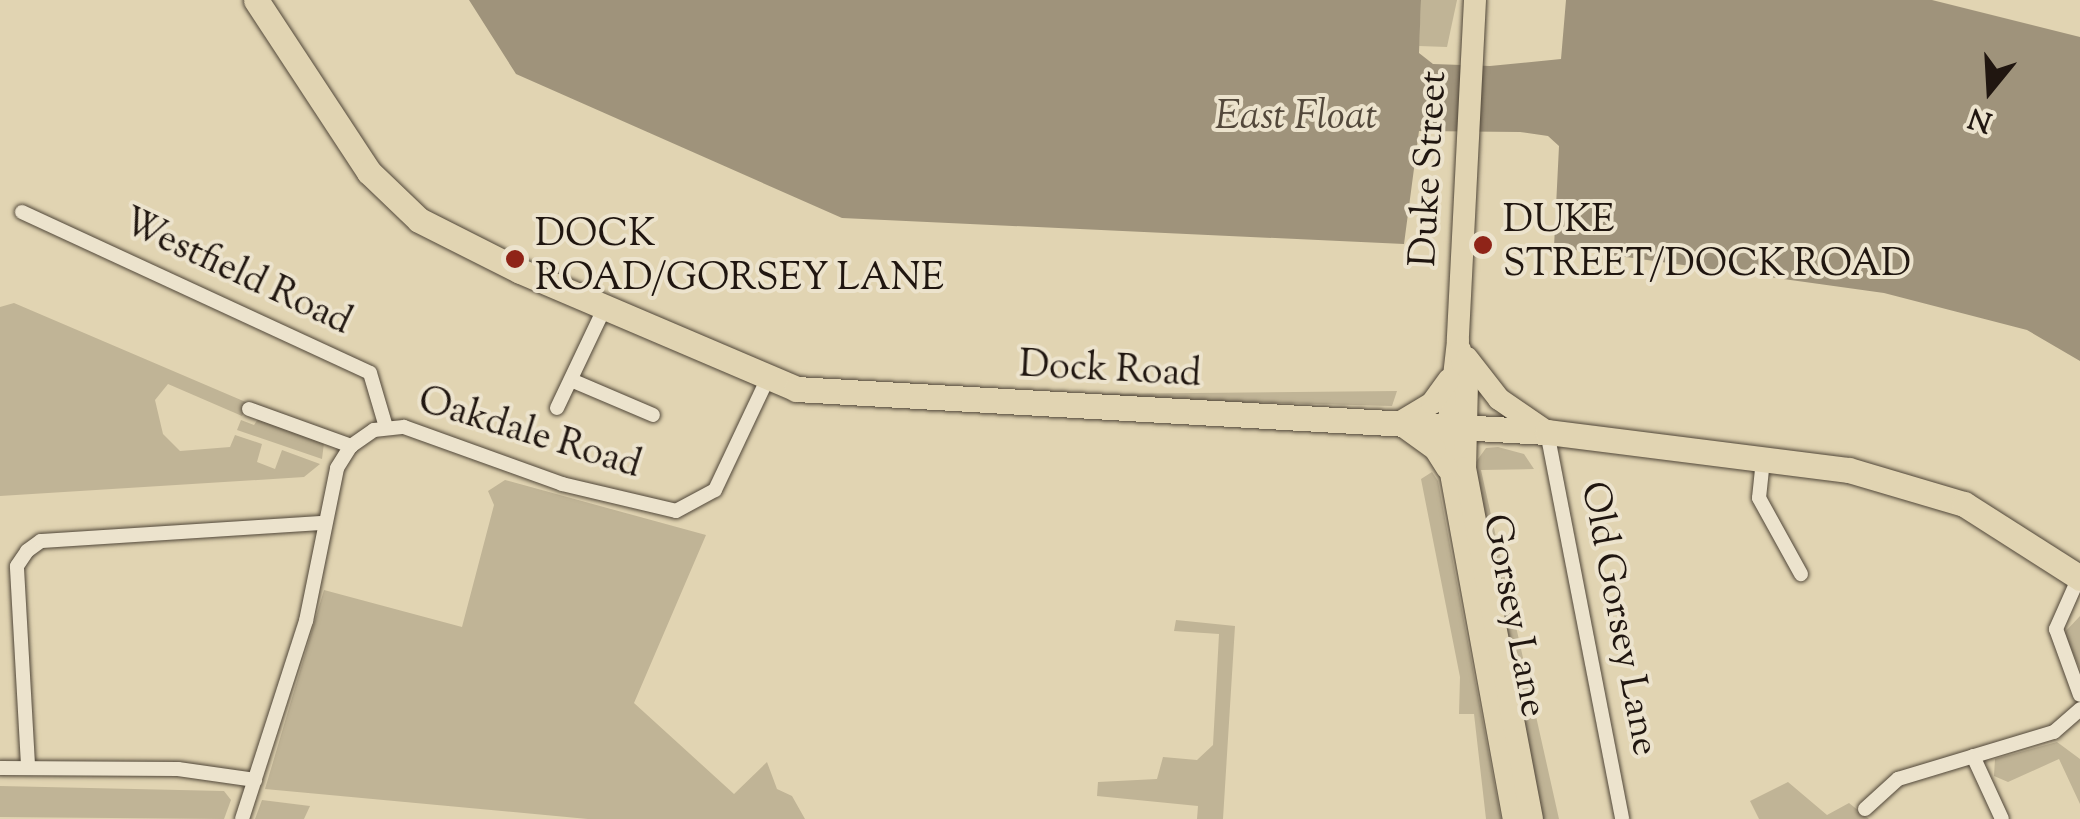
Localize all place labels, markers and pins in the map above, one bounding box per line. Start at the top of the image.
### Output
place label: DUKE STREET/DOCK ROAD [1503,200,1911,290]
place label: DOCK ROAD/GORSEY LANE [535,214,944,304]
marker: DUKE STREET/DOCK ROAD [1472,234,1494,256]
marker: DOCK ROAD/GORSEY LANE [504,248,526,270]

